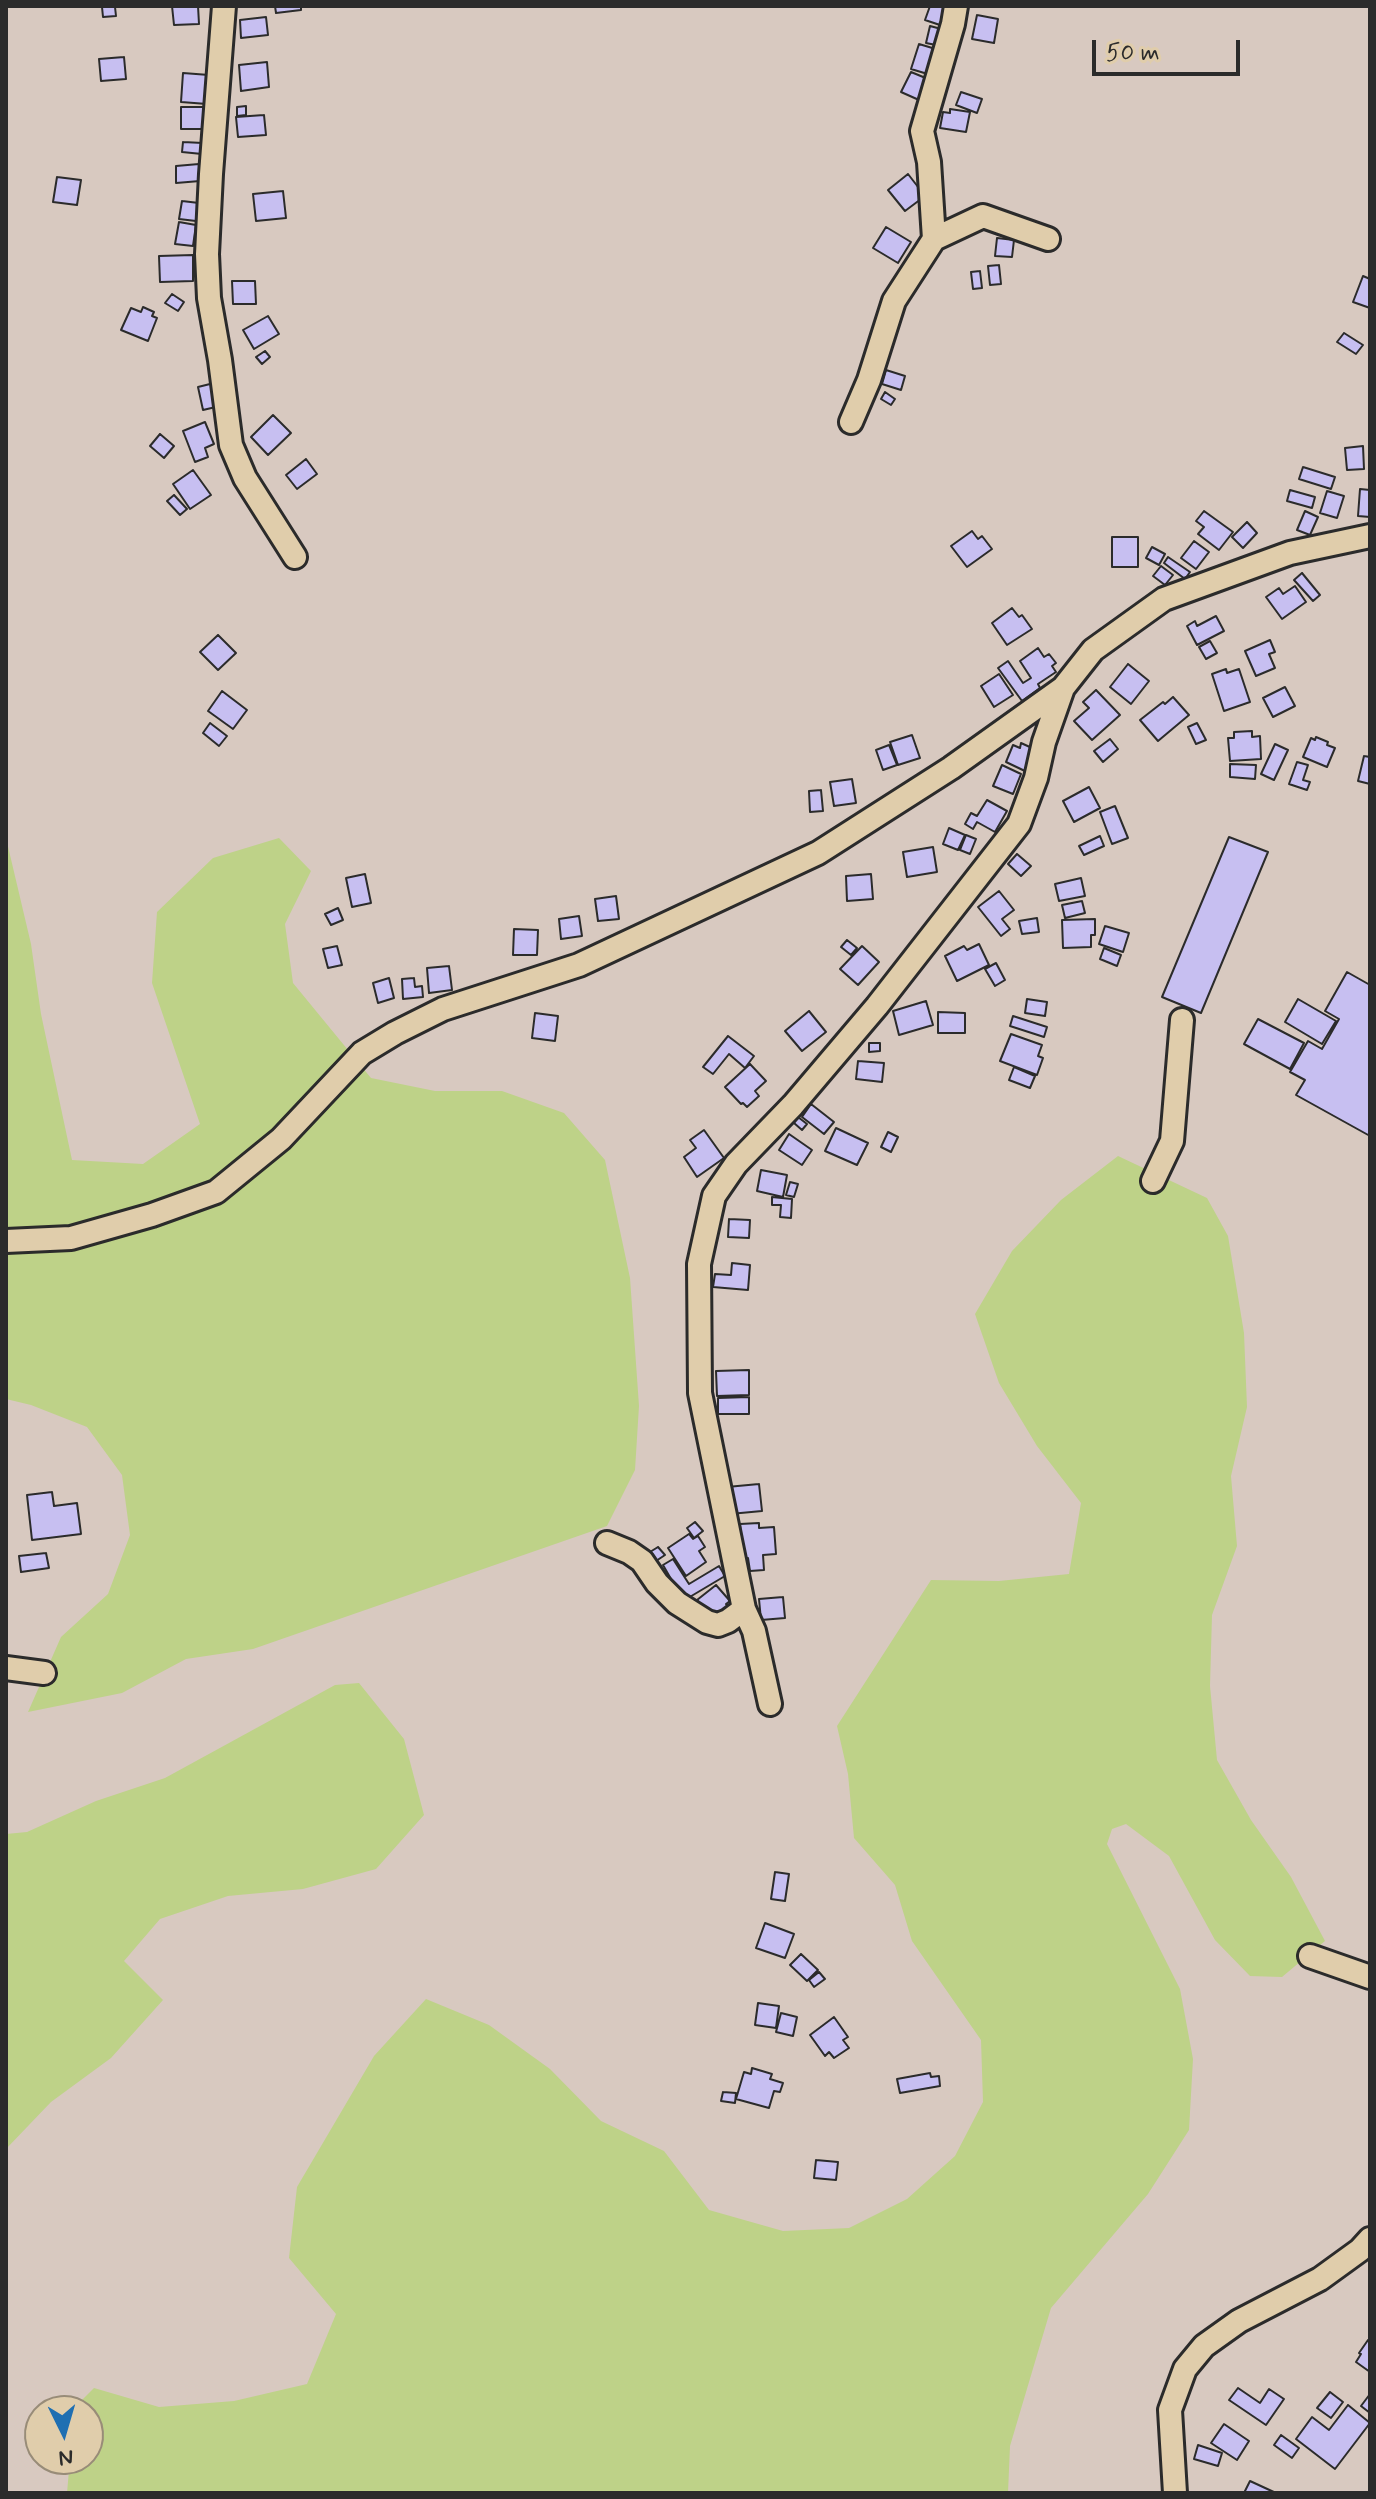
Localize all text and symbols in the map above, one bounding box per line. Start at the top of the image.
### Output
scale bar [1096,24,1244,74]
text: 50 m [1106,38,1160,69]
north arrow [24,2395,104,2475]
text: N [57,2442,74,2472]

